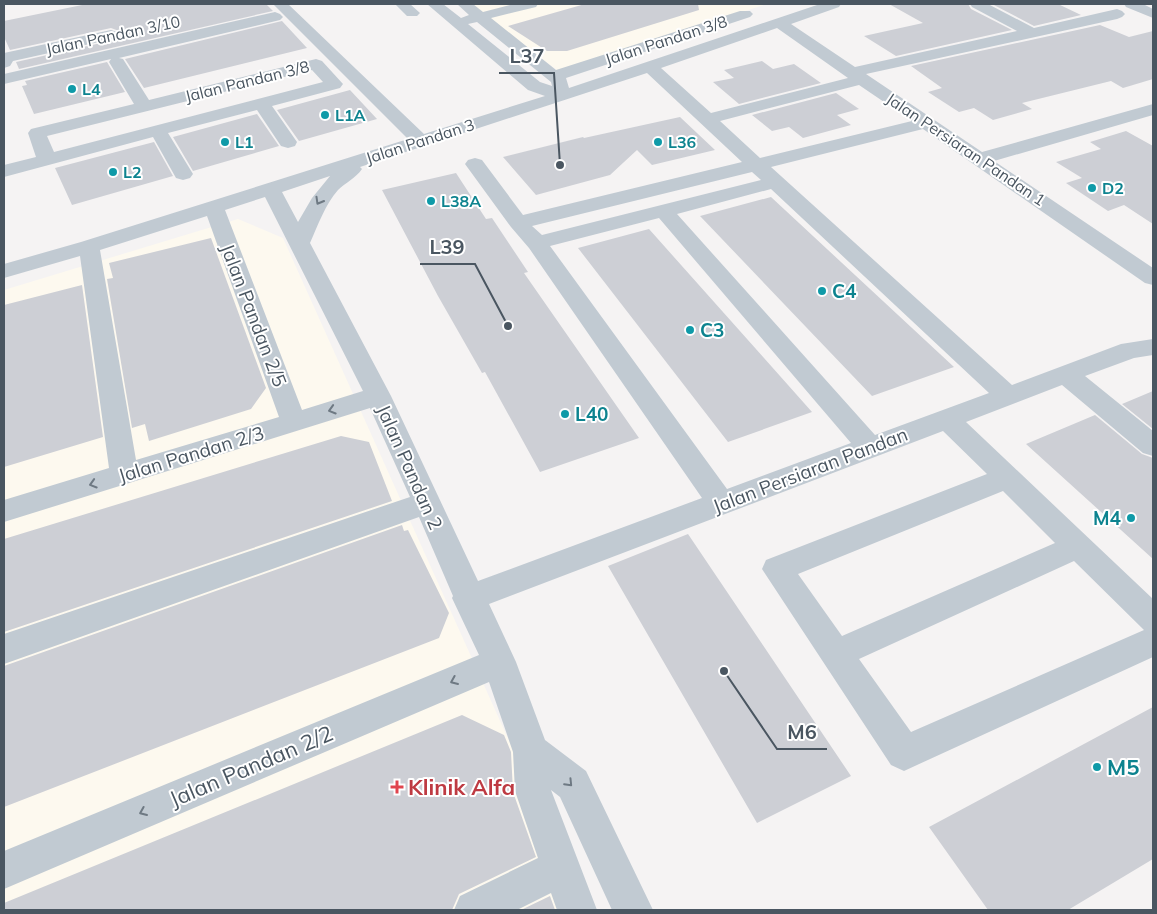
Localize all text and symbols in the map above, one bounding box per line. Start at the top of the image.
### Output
street label: Jalan Pandan 3/10 [44,11,182,59]
street label: Jalan Pandan 3/8 [602,11,730,69]
callout: L37 [499,38,554,73]
text: L37 [509,43,545,68]
street label: Jalan Pandan 3/8 [183,56,311,106]
place label: L4 [82,79,101,99]
marker: L4 [66,83,78,95]
street label: Jalan Persiaran Pandan 1 [883,88,1049,210]
place label: L1A [335,105,366,125]
marker: L1A [319,109,331,121]
street label: Jalan Pandan 3 [363,114,477,168]
place label: L1 [235,132,254,152]
place label: L36 [668,132,697,152]
marker: L1 [219,136,231,148]
marker: L36 [652,136,664,148]
place label: L2 [123,162,142,182]
marker: L2 [107,166,119,178]
place label: D2 [1102,178,1124,198]
marker: D2 [1086,182,1098,194]
place label: L38A [441,191,481,211]
marker: L38A [425,195,437,207]
one-way arrow [315,196,325,205]
callout: L39 [420,229,475,264]
text: L39 [429,234,465,259]
street label: Jalan Pandan 2/5 [216,240,292,390]
place label: C4 [832,279,857,303]
marker: C4 [816,285,828,297]
place label: C3 [700,318,724,342]
marker: C3 [684,324,696,336]
street label: Jalan Pandan 2 [372,401,448,533]
place label: L40 [575,402,608,426]
one-way arrow [328,405,337,415]
marker: L40 [559,408,571,420]
street label: Jalan Pandan 2/3 [115,420,267,488]
street label: Jalan Persiaran Pandan [709,422,911,518]
one-way arrow [89,478,98,488]
place label: M4 [1093,506,1122,530]
marker: M4 [1125,512,1137,524]
one-way arrow [450,675,459,686]
callout: M6 [777,714,827,749]
street label: Jalan Pandan 2/2 [165,719,337,813]
text: M6 [787,719,817,744]
place label: M5 [1107,753,1139,781]
marker: M5 [1091,761,1103,773]
place label: Klinik Alfa [408,773,515,801]
one-way arrow [563,777,572,786]
marker: Klinik Alfa [390,780,404,794]
one-way arrow [139,805,148,816]

